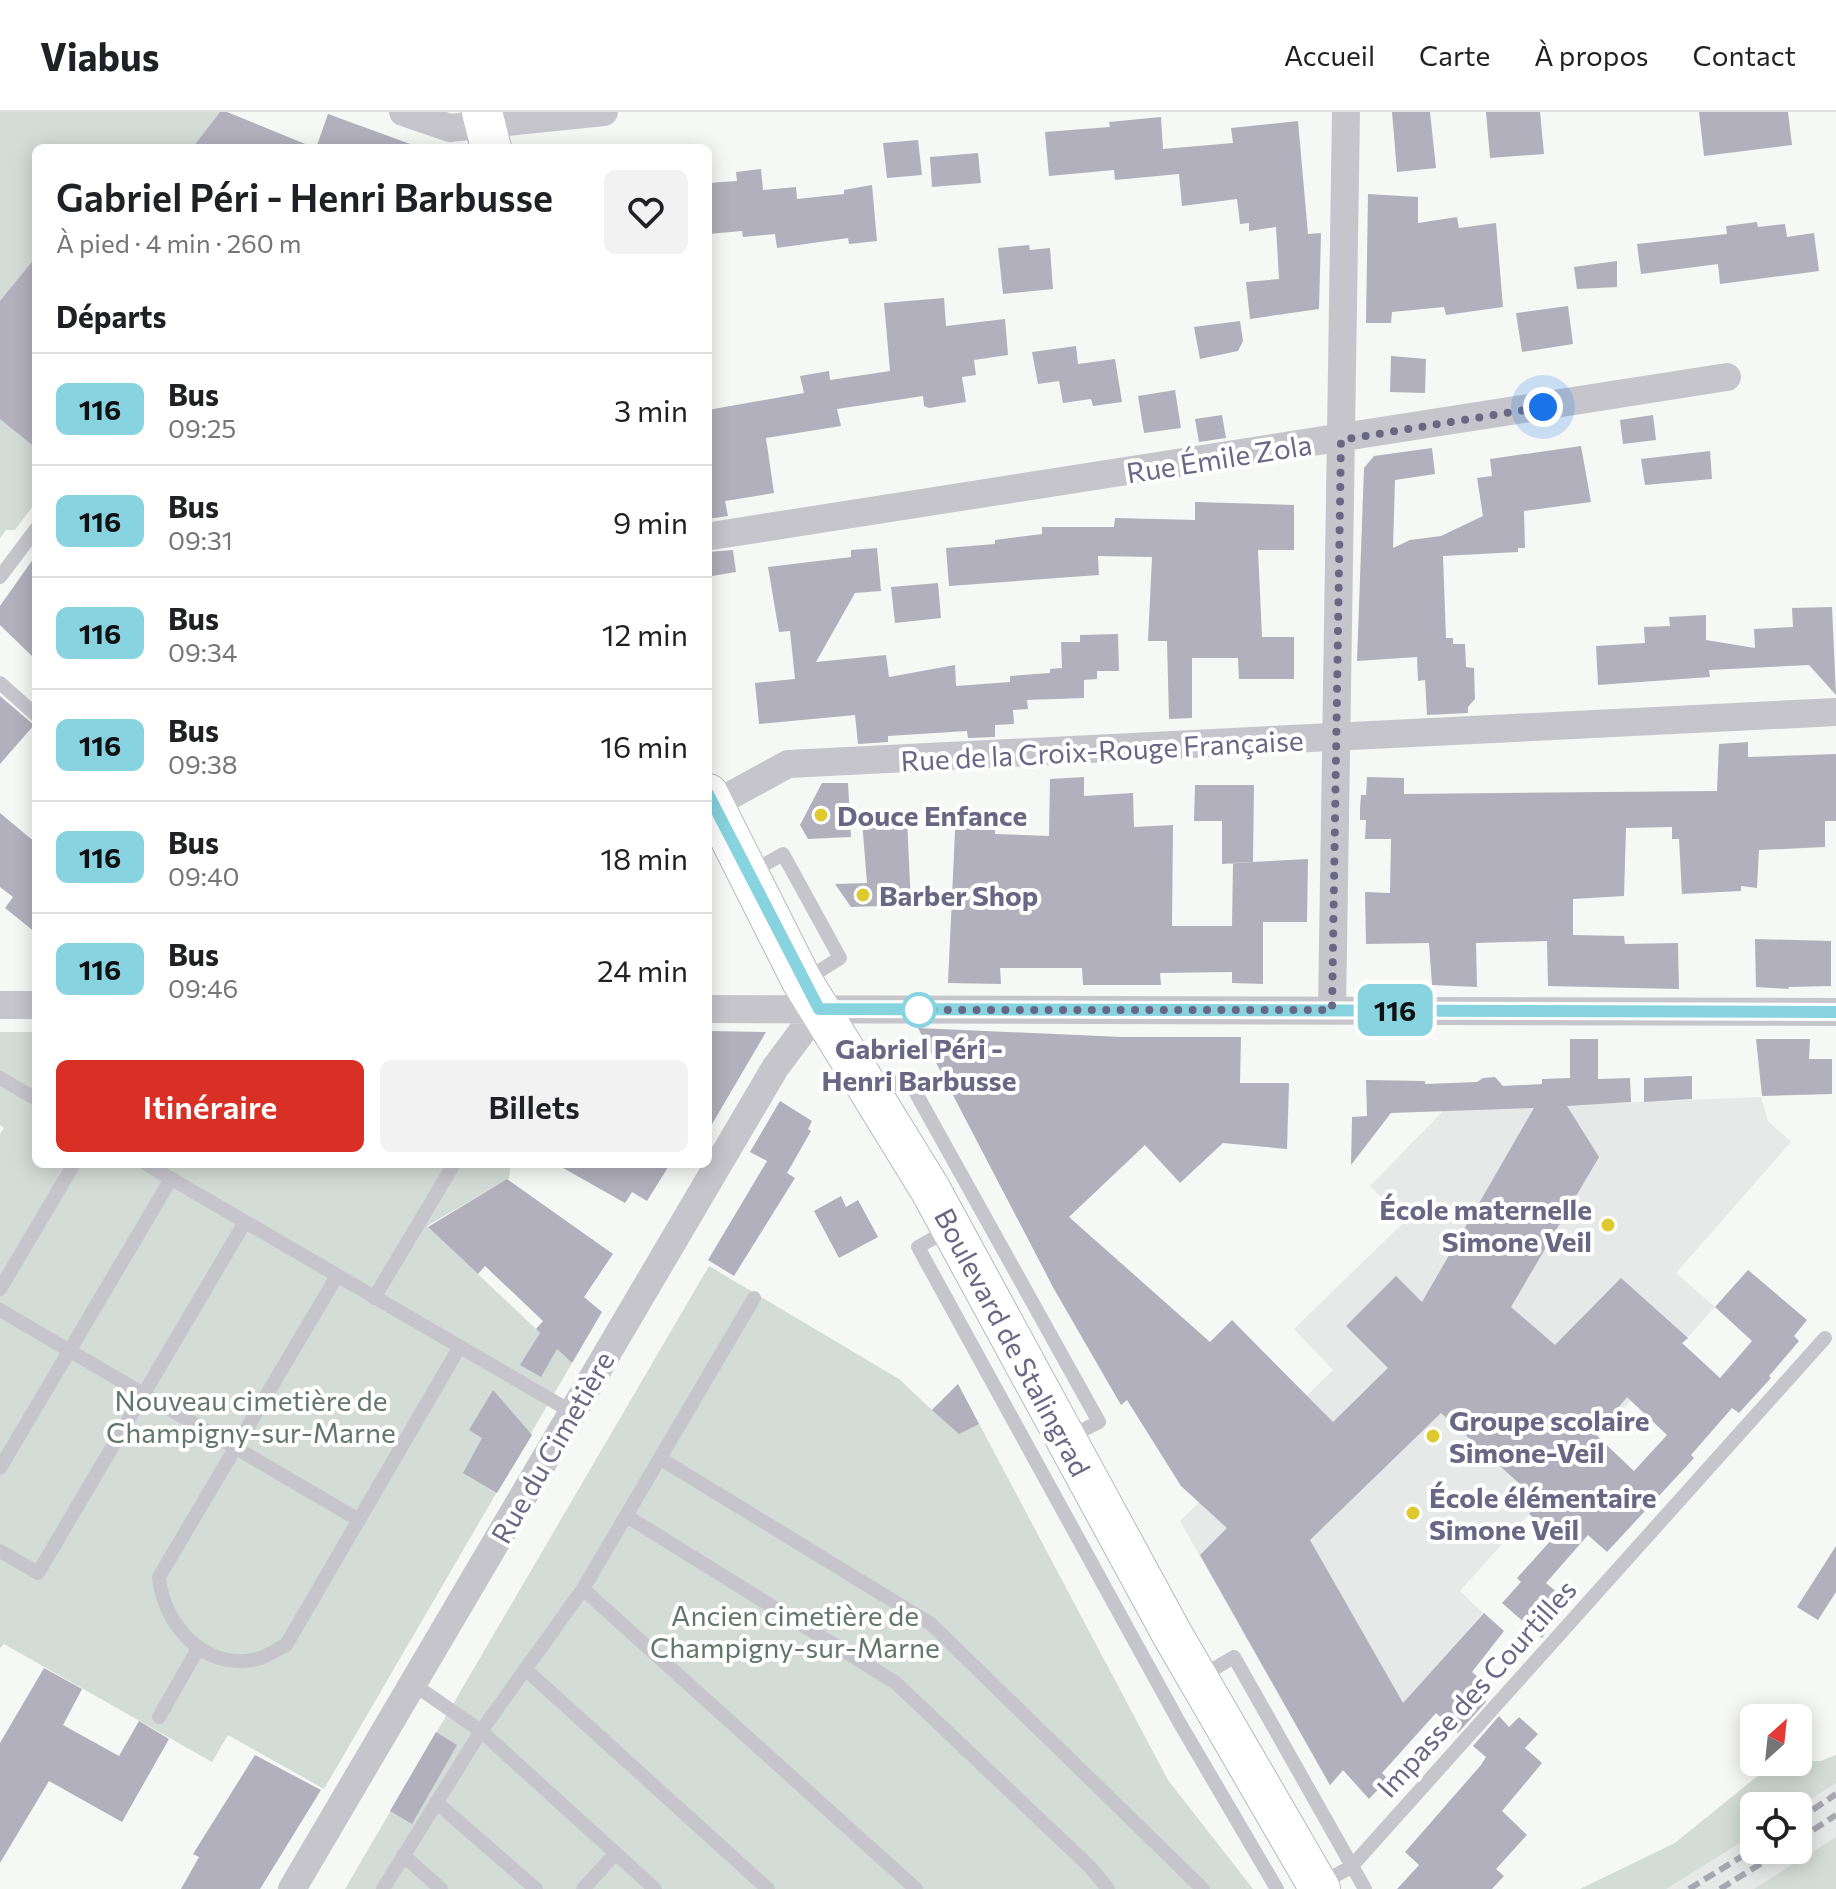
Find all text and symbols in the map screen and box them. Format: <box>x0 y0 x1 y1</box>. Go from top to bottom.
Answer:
text: Viabus <box>40 32 159 79</box>
text: Accueil <box>1284 38 1375 72</box>
text: Carte <box>1419 38 1490 72</box>
text: À propos <box>1534 38 1649 72</box>
text: Contact <box>1693 38 1796 72</box>
button: heart <box>604 170 688 254</box>
text: Gabriel Péri - Henri Barbusse <box>56 173 553 220</box>
text: À pied · 4 min · 260 m <box>56 227 302 258</box>
text: Départs <box>56 297 166 334</box>
text: Bus <box>168 375 219 412</box>
your location <box>1523 387 1563 427</box>
text: 3 min <box>614 391 688 428</box>
text: 116 <box>79 392 121 426</box>
text: 09:25 <box>168 412 236 443</box>
street label: Rue Émile Zola <box>1124 427 1314 489</box>
text: Bus <box>168 487 219 524</box>
text: 9 min <box>613 503 688 540</box>
text: 116 <box>79 504 121 538</box>
text: 09:31 <box>168 524 233 555</box>
text: Bus <box>168 599 219 636</box>
text: 12 min <box>602 615 688 652</box>
text: 116 <box>79 616 121 650</box>
text: 09:34 <box>168 636 237 667</box>
text: Bus <box>168 711 219 748</box>
street label: Rue de la Croix-Rouge Française <box>900 722 1304 778</box>
text: 16 min <box>600 727 688 764</box>
text: 116 <box>79 728 121 762</box>
text: 09:38 <box>168 748 238 779</box>
place label: Douce Enfance <box>837 798 1027 832</box>
marker: Douce Enfance <box>812 806 830 824</box>
text: Bus <box>168 823 219 860</box>
text: 18 min <box>600 839 688 876</box>
text: 116 <box>79 840 121 874</box>
text: 09:40 <box>168 860 239 891</box>
place label: Barber Shop <box>879 878 1038 912</box>
marker: Barber Shop <box>854 886 872 904</box>
text: Bus <box>168 935 219 972</box>
text: 24 min <box>597 951 688 988</box>
text: 116 <box>79 952 121 986</box>
text: 09:46 <box>168 972 238 1003</box>
line badge: 116 <box>1349 984 1441 1036</box>
marker: Gabriel Péri - Henri Barbusse <box>902 993 936 1027</box>
text: 116 <box>1374 993 1416 1027</box>
place label: Gabriel Péri - Henri Barbusse <box>822 1031 1016 1097</box>
button: Itinéraire <box>56 1060 364 1152</box>
button: Billets <box>380 1060 688 1152</box>
place label: École maternelle Simone Veil <box>1379 1192 1592 1258</box>
street label: Boulevard de Stalingrad <box>928 1202 1098 1482</box>
marker: École maternelle Simone Veil <box>1599 1216 1617 1234</box>
street label: Rue du Cimetière <box>483 1345 621 1549</box>
park label: Nouveau cimetière de Champigny-sur-Marne <box>106 1383 396 1449</box>
place label: Groupe scolaire Simone-Veil <box>1449 1403 1649 1469</box>
marker: Groupe scolaire Simone-Veil <box>1424 1427 1442 1445</box>
place label: École élémentaire Simone Veil <box>1429 1480 1657 1546</box>
marker: École élémentaire Simone Veil <box>1404 1504 1422 1522</box>
street label: Impasse des Courtilles <box>1369 1572 1583 1804</box>
park label: Ancien cimetière de Champigny-sur-Marne <box>650 1598 940 1664</box>
north arrow <box>1740 1704 1812 1776</box>
map controls <box>1740 1704 1812 1864</box>
button: locate <box>1740 1792 1812 1864</box>

